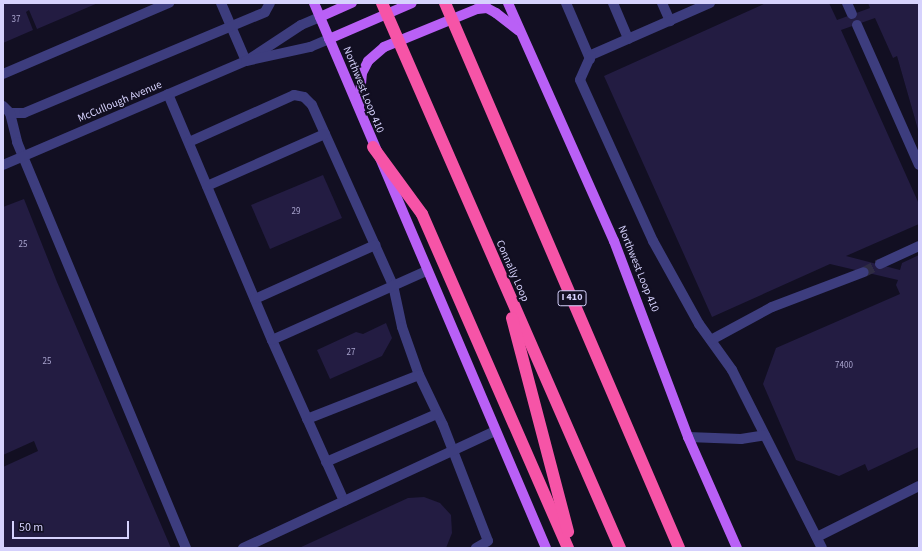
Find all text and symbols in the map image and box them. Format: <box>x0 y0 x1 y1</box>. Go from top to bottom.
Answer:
house number: 37 <box>12 15 20 25</box>
street label: Northwest Loop 410 <box>340 45 386 135</box>
street label: McCullough Avenue <box>76 78 164 126</box>
house number: 29 <box>292 207 300 217</box>
street label: Northwest Loop 410 <box>615 224 661 314</box>
street label: Connally Loop <box>493 238 531 304</box>
house number: 25 <box>19 240 27 250</box>
road number: I 410 <box>557 290 587 306</box>
house number: 27 <box>347 348 355 358</box>
house number: 25 <box>43 357 51 367</box>
house number: 7400 <box>835 361 853 371</box>
scale bar <box>14 513 131 539</box>
text: 50 m <box>19 519 43 536</box>

